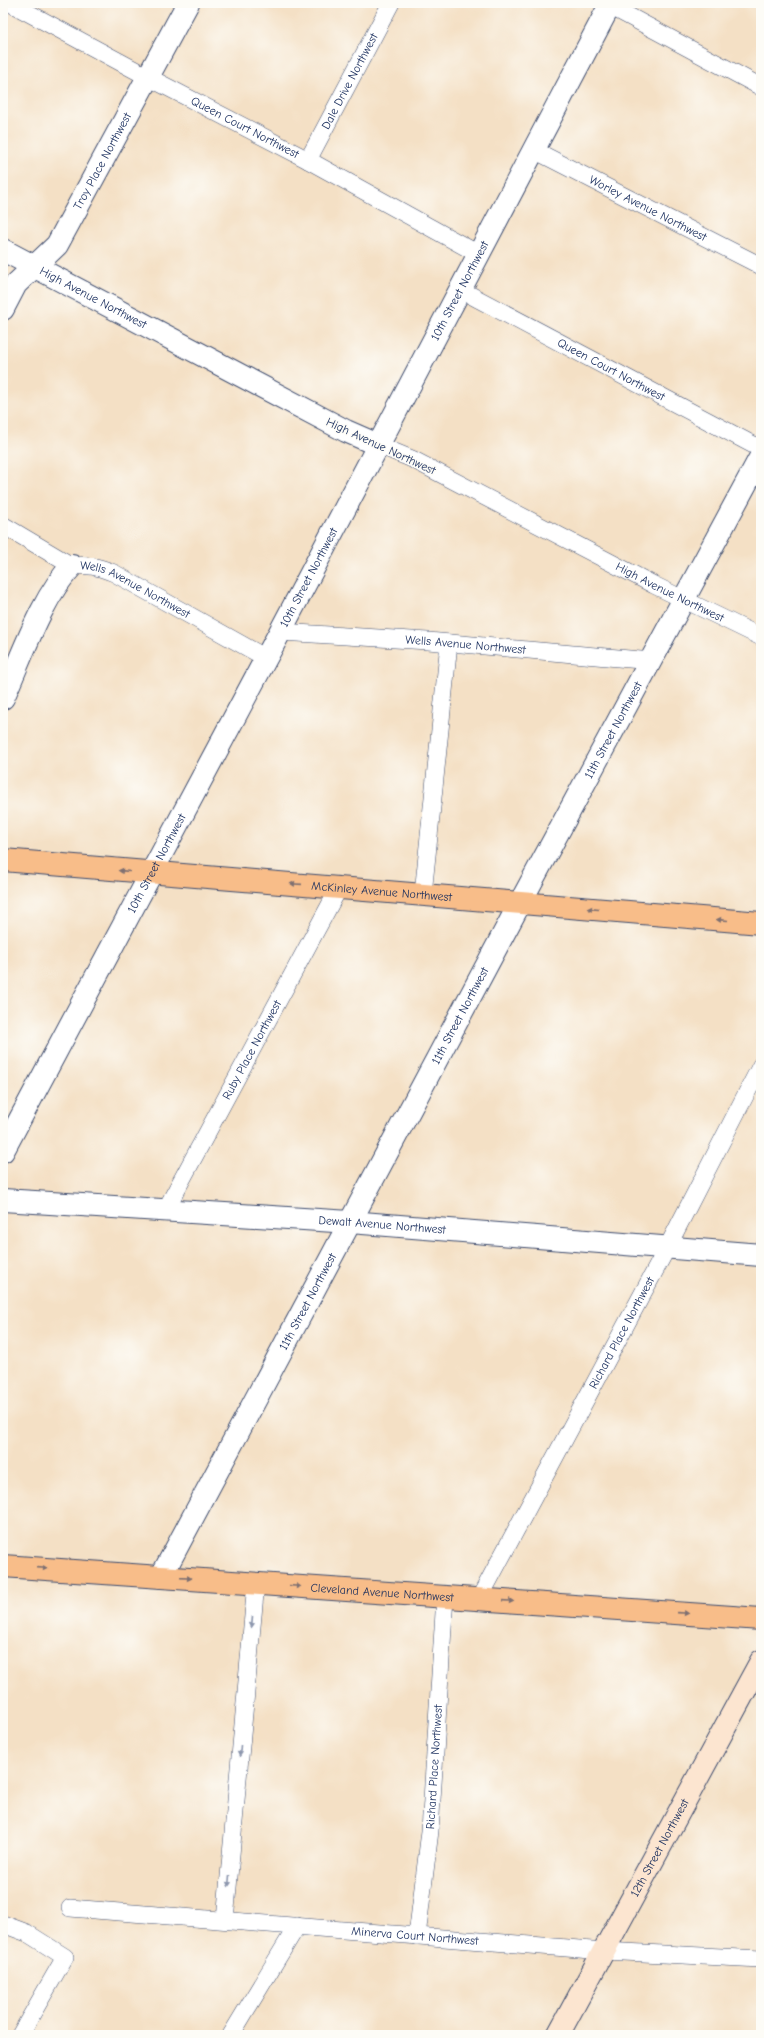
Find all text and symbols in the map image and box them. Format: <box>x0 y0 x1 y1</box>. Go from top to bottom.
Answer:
street label: Dale Drive Northwest <box>318 30 381 132</box>
street label: Queen Court Northwest <box>189 94 302 161</box>
street label: Troy Place Northwest <box>70 110 135 212</box>
street label: Worley Avenue Northwest <box>587 172 710 244</box>
street label: 10th Street Northwest <box>428 238 492 343</box>
street label: High Avenue Northwest <box>37 264 150 332</box>
street label: Queen Court Northwest <box>555 335 668 404</box>
street label: High Avenue Northwest <box>324 415 438 478</box>
street label: 10th Street Northwest <box>277 525 341 629</box>
street label: Wells Avenue Northwest <box>80 558 193 621</box>
street label: High Avenue Northwest <box>613 559 727 625</box>
street label: Wells Avenue Northwest <box>405 633 527 657</box>
street label: 11th Street Northwest <box>581 679 645 781</box>
street label: 10th Street Northwest <box>124 811 189 915</box>
one-way arrow <box>118 868 130 874</box>
street label: McKinley Avenue Northwest <box>311 879 453 904</box>
one-way arrow <box>290 881 302 888</box>
one-way arrow <box>587 905 599 912</box>
one-way arrow <box>716 916 728 923</box>
street label: 11th Street Northwest <box>428 964 492 1067</box>
street label: Ruby Place Northwest <box>219 997 284 1102</box>
street label: Dewalt Avenue Northwest <box>318 1213 447 1237</box>
street label: 11th Street Northwest <box>276 1250 339 1353</box>
street label: Richard Place Northwest <box>586 1274 658 1391</box>
one-way arrow <box>36 1565 48 1572</box>
one-way arrow <box>180 1575 192 1582</box>
street label: Cleveland Avenue Northwest <box>310 1581 455 1605</box>
one-way arrow <box>289 1582 301 1589</box>
one-way arrow <box>502 1598 514 1605</box>
one-way arrow <box>677 1610 689 1617</box>
one-way arrow <box>249 1616 256 1628</box>
street label: Richard Place Northwest <box>423 1704 445 1830</box>
one-way arrow <box>237 1745 244 1757</box>
street label: 12th Street Northwest <box>627 1796 692 1899</box>
one-way arrow <box>225 1875 232 1887</box>
street label: Minerva Court Northwest <box>351 1924 480 1948</box>

